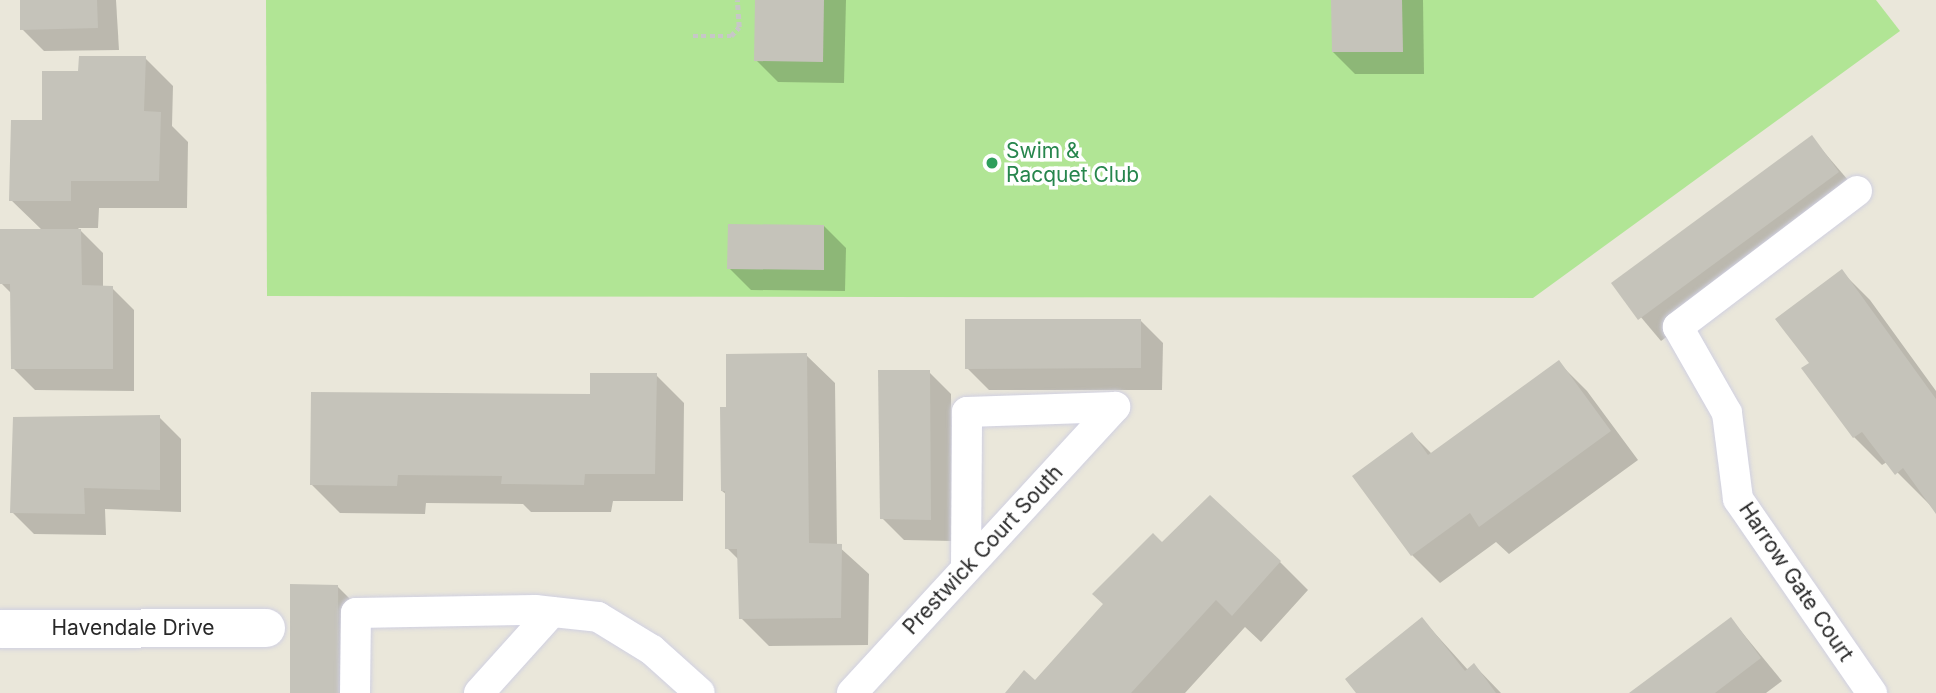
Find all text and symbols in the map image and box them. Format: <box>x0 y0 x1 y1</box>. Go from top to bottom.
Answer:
place label: Swim & Racquet Club <box>1006 138 1139 188</box>
marker: Swim & Racquet Club <box>984 155 1000 171</box>
street label: Prestwick Court South <box>898 460 1068 640</box>
street label: Harrow Gate Court <box>1733 498 1859 666</box>
street label: Havendale Drive <box>51 615 215 641</box>

